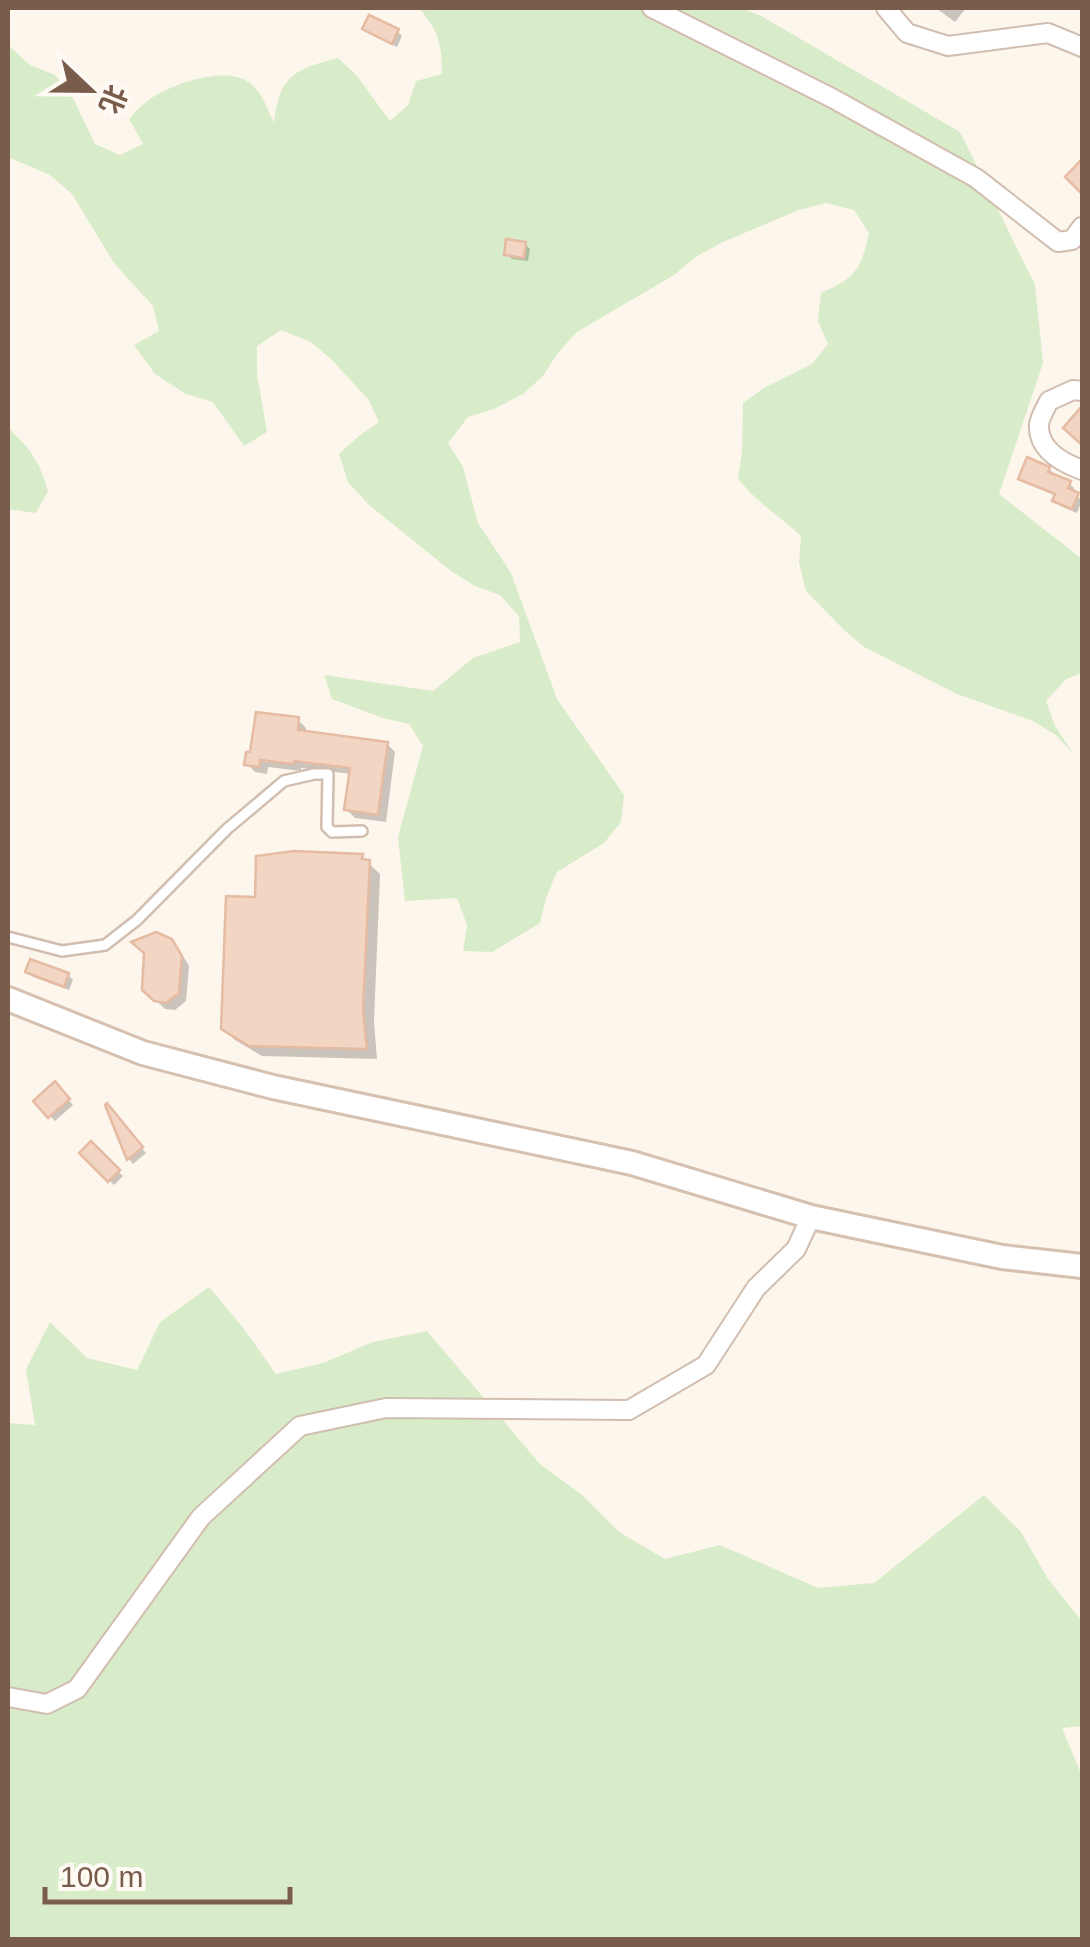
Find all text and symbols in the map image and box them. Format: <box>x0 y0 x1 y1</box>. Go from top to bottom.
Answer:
north arrow <box>40 40 140 140</box>
text: 北 <box>93 80 132 118</box>
scale bar <box>45 1842 290 1904</box>
text: 100 m <box>60 1860 143 1893</box>

